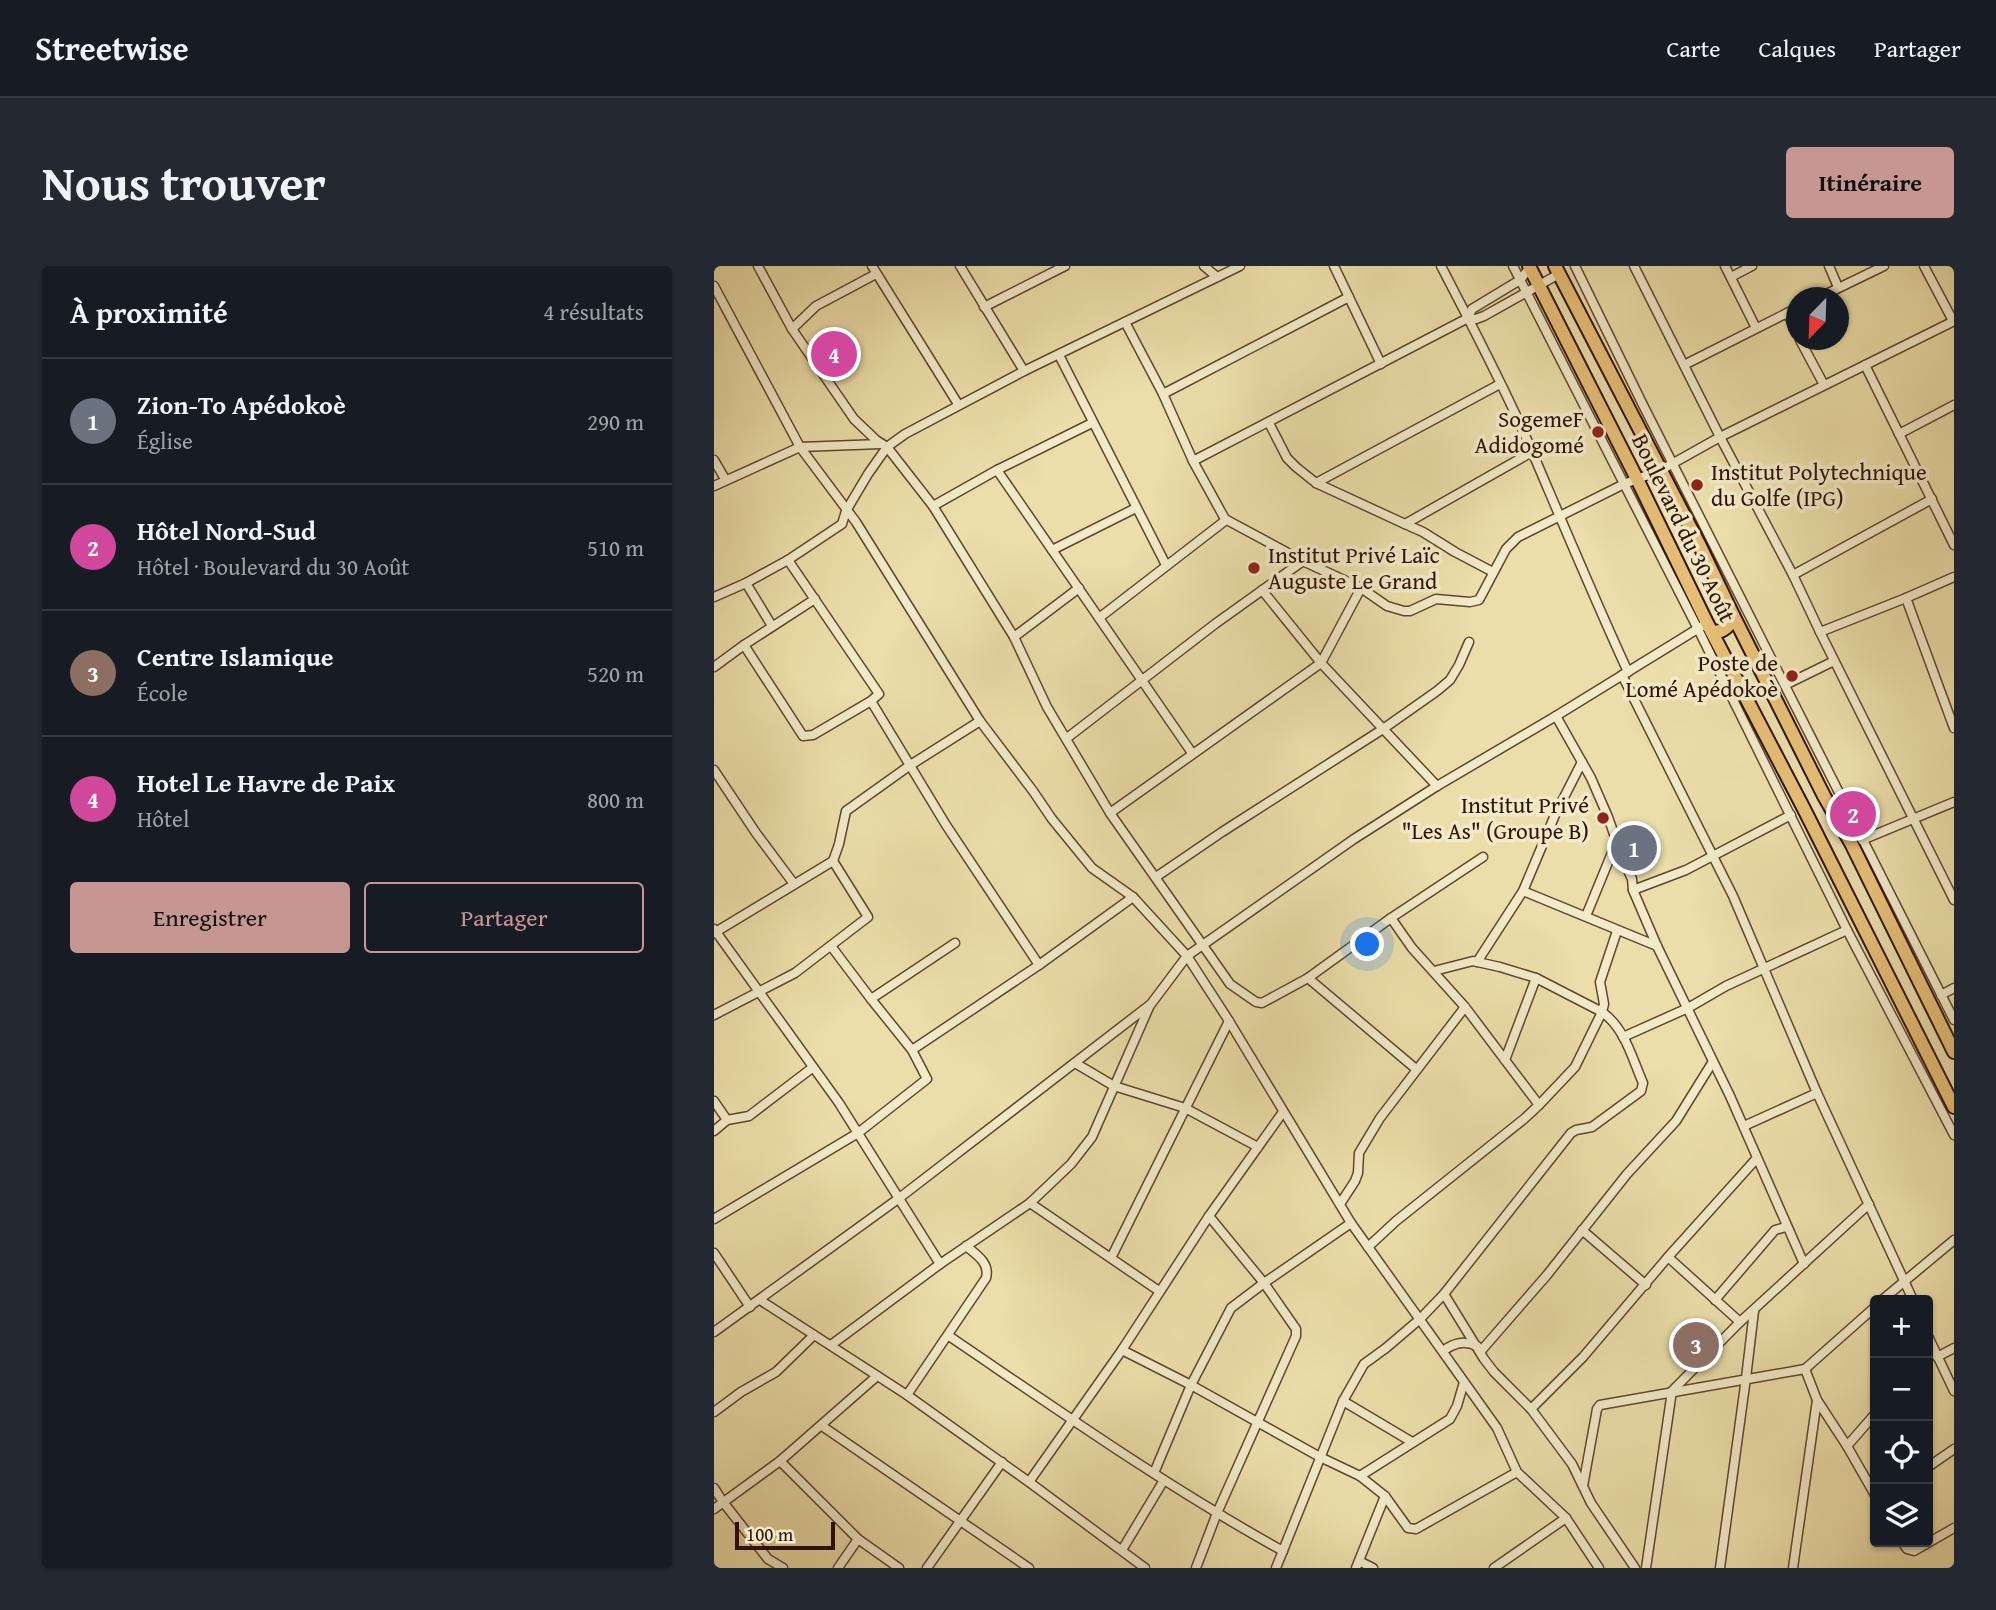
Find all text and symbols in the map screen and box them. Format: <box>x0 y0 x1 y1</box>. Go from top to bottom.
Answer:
text: Streetwise <box>35 24 189 72</box>
text: Carte <box>1666 31 1720 66</box>
text: Calques <box>1758 31 1836 66</box>
text: Partager <box>1874 31 1961 66</box>
text: Nous trouver <box>42 146 326 218</box>
button: Itinéraire <box>1786 147 1954 218</box>
north arrow <box>1786 287 1849 350</box>
text: À proximité <box>70 290 228 334</box>
text: 4 résultats <box>543 295 644 328</box>
pin: 4 <box>811 328 857 380</box>
text: Zion-To Apédokoè <box>137 385 346 424</box>
place label: SogemeF Adidogomé <box>1475 402 1584 461</box>
text: 1 <box>87 405 99 438</box>
text: 290 m <box>587 405 644 438</box>
text: Église <box>137 424 193 457</box>
marker: SogemeF Adidogomé <box>1590 424 1606 440</box>
street label: Boulevard du 30 Août <box>1624 428 1744 628</box>
place label: Institut Polytechnique du Golfe (IPG) <box>1711 455 1927 514</box>
marker: Institut Polytechnique du Golfe (IPG) <box>1689 477 1705 493</box>
text: Hôtel Nord-Sud <box>137 511 316 550</box>
text: 2 <box>87 531 99 564</box>
text: 510 m <box>587 531 644 564</box>
place label: Institut Privé Laïc Auguste Le Grand <box>1268 538 1440 597</box>
text: Hôtel · Boulevard du 30 Août <box>137 550 410 583</box>
marker: Institut Privé Laïc Auguste Le Grand <box>1246 560 1262 576</box>
text: Centre Islamique <box>137 637 334 676</box>
place label: Poste de Lomé Apédokoè <box>1626 646 1778 705</box>
text: 3 <box>87 657 99 690</box>
text: 520 m <box>587 657 644 690</box>
marker: Poste de Lomé Apédokoè <box>1784 668 1800 684</box>
text: École <box>137 676 188 709</box>
text: Hotel Le Havre de Paix <box>137 763 395 802</box>
text: 4 <box>87 783 99 816</box>
text: 800 m <box>587 783 644 816</box>
place label: Institut Privé "Les As" (Groupe B) <box>1401 788 1589 847</box>
pin: 2 <box>1830 788 1876 840</box>
text: Hôtel <box>137 802 189 835</box>
marker: Institut Privé "Les As" (Groupe B) <box>1595 810 1611 826</box>
pin: 1 <box>1611 822 1657 874</box>
button: Enregistrer <box>70 882 350 953</box>
button: Partager <box>364 882 644 953</box>
your location <box>1350 927 1384 961</box>
map controls <box>1870 1295 1933 1547</box>
button: + <box>1870 1295 1933 1358</box>
pin: 3 <box>1673 1319 1719 1371</box>
button: − <box>1870 1358 1933 1421</box>
button: locate <box>1870 1421 1933 1484</box>
button: layers <box>1870 1484 1933 1547</box>
scale bar <box>735 1519 835 1551</box>
text: 100 m <box>746 1520 793 1548</box>

